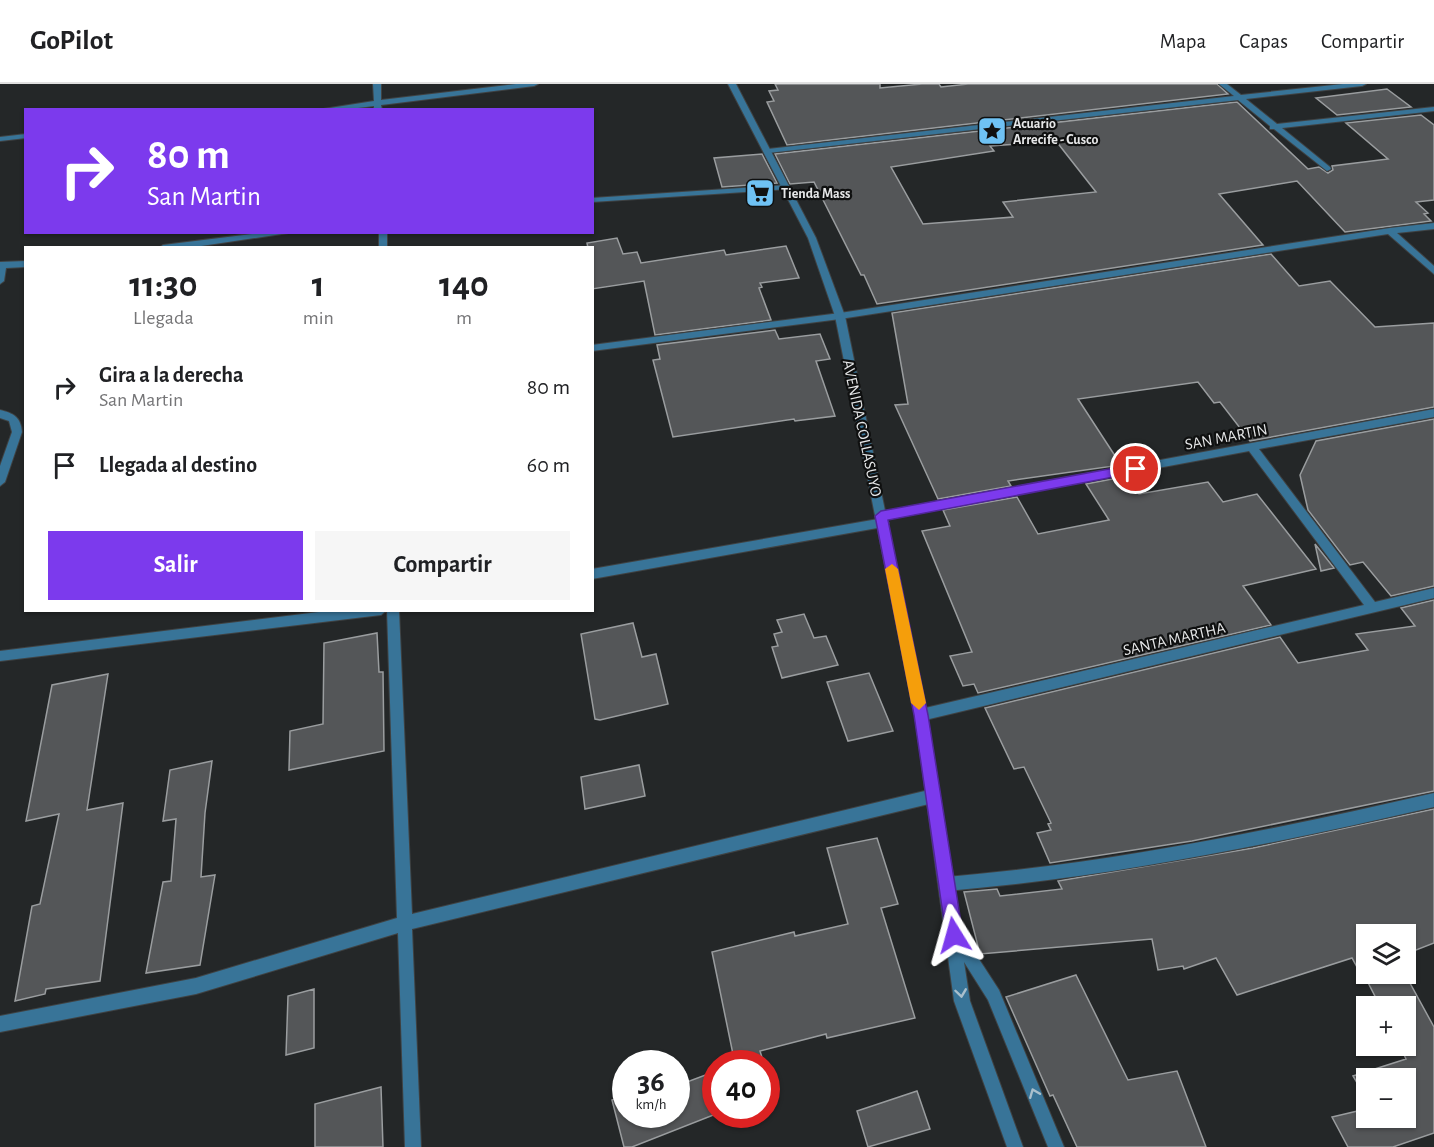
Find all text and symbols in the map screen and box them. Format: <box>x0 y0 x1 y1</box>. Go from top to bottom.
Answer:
text: GoPilot <box>30 27 113 55</box>
text: Mapa <box>1160 31 1206 52</box>
text: Capas <box>1239 31 1288 52</box>
text: Compartir <box>1321 31 1404 52</box>
place icon: Acuario Arrecife - Cusco <box>976 115 1008 147</box>
place label: Acuario Arrecife - Cusco <box>1013 117 1098 147</box>
icon: right <box>48 132 126 210</box>
text: 80 m <box>147 134 230 176</box>
supermarket icon: Tienda Mass <box>744 177 776 209</box>
text: San Martin <box>147 183 261 210</box>
place label: Tienda Mass <box>781 187 850 201</box>
text: 11:30 <box>129 267 198 303</box>
text: 1 <box>312 267 325 303</box>
text: 140 <box>439 267 489 303</box>
text: Llegada <box>133 308 194 328</box>
text: min <box>303 308 334 328</box>
text: m <box>456 308 472 328</box>
street label: AVENIDA COLLASUYO <box>840 358 884 498</box>
text: Gira a la derecha <box>99 364 244 386</box>
icon: right <box>48 371 81 404</box>
text: 80 m <box>527 376 570 398</box>
text: San Martin <box>99 390 183 410</box>
street label: SAN MARTIN <box>1184 421 1269 453</box>
pin <box>1110 443 1161 494</box>
icon: arrive <box>48 449 81 482</box>
icon: arrive <box>1119 452 1152 485</box>
text: Llegada al destino <box>99 454 257 476</box>
text: 60 m <box>527 454 570 476</box>
button: Salir <box>48 531 303 600</box>
button: Compartir <box>315 531 570 600</box>
street label: SANTA MARTHA <box>1121 619 1227 659</box>
position arrow <box>922 903 986 967</box>
map controls <box>1356 924 1416 1128</box>
button: layers <box>1356 924 1416 984</box>
one-way arrow <box>954 988 967 998</box>
button: + <box>1356 996 1416 1056</box>
speed limit sign: 40 <box>702 1050 780 1128</box>
text: 36 <box>637 1067 665 1097</box>
button: − <box>1356 1068 1416 1128</box>
one-way arrow <box>1029 1088 1041 1099</box>
text: km/h <box>636 1097 666 1112</box>

